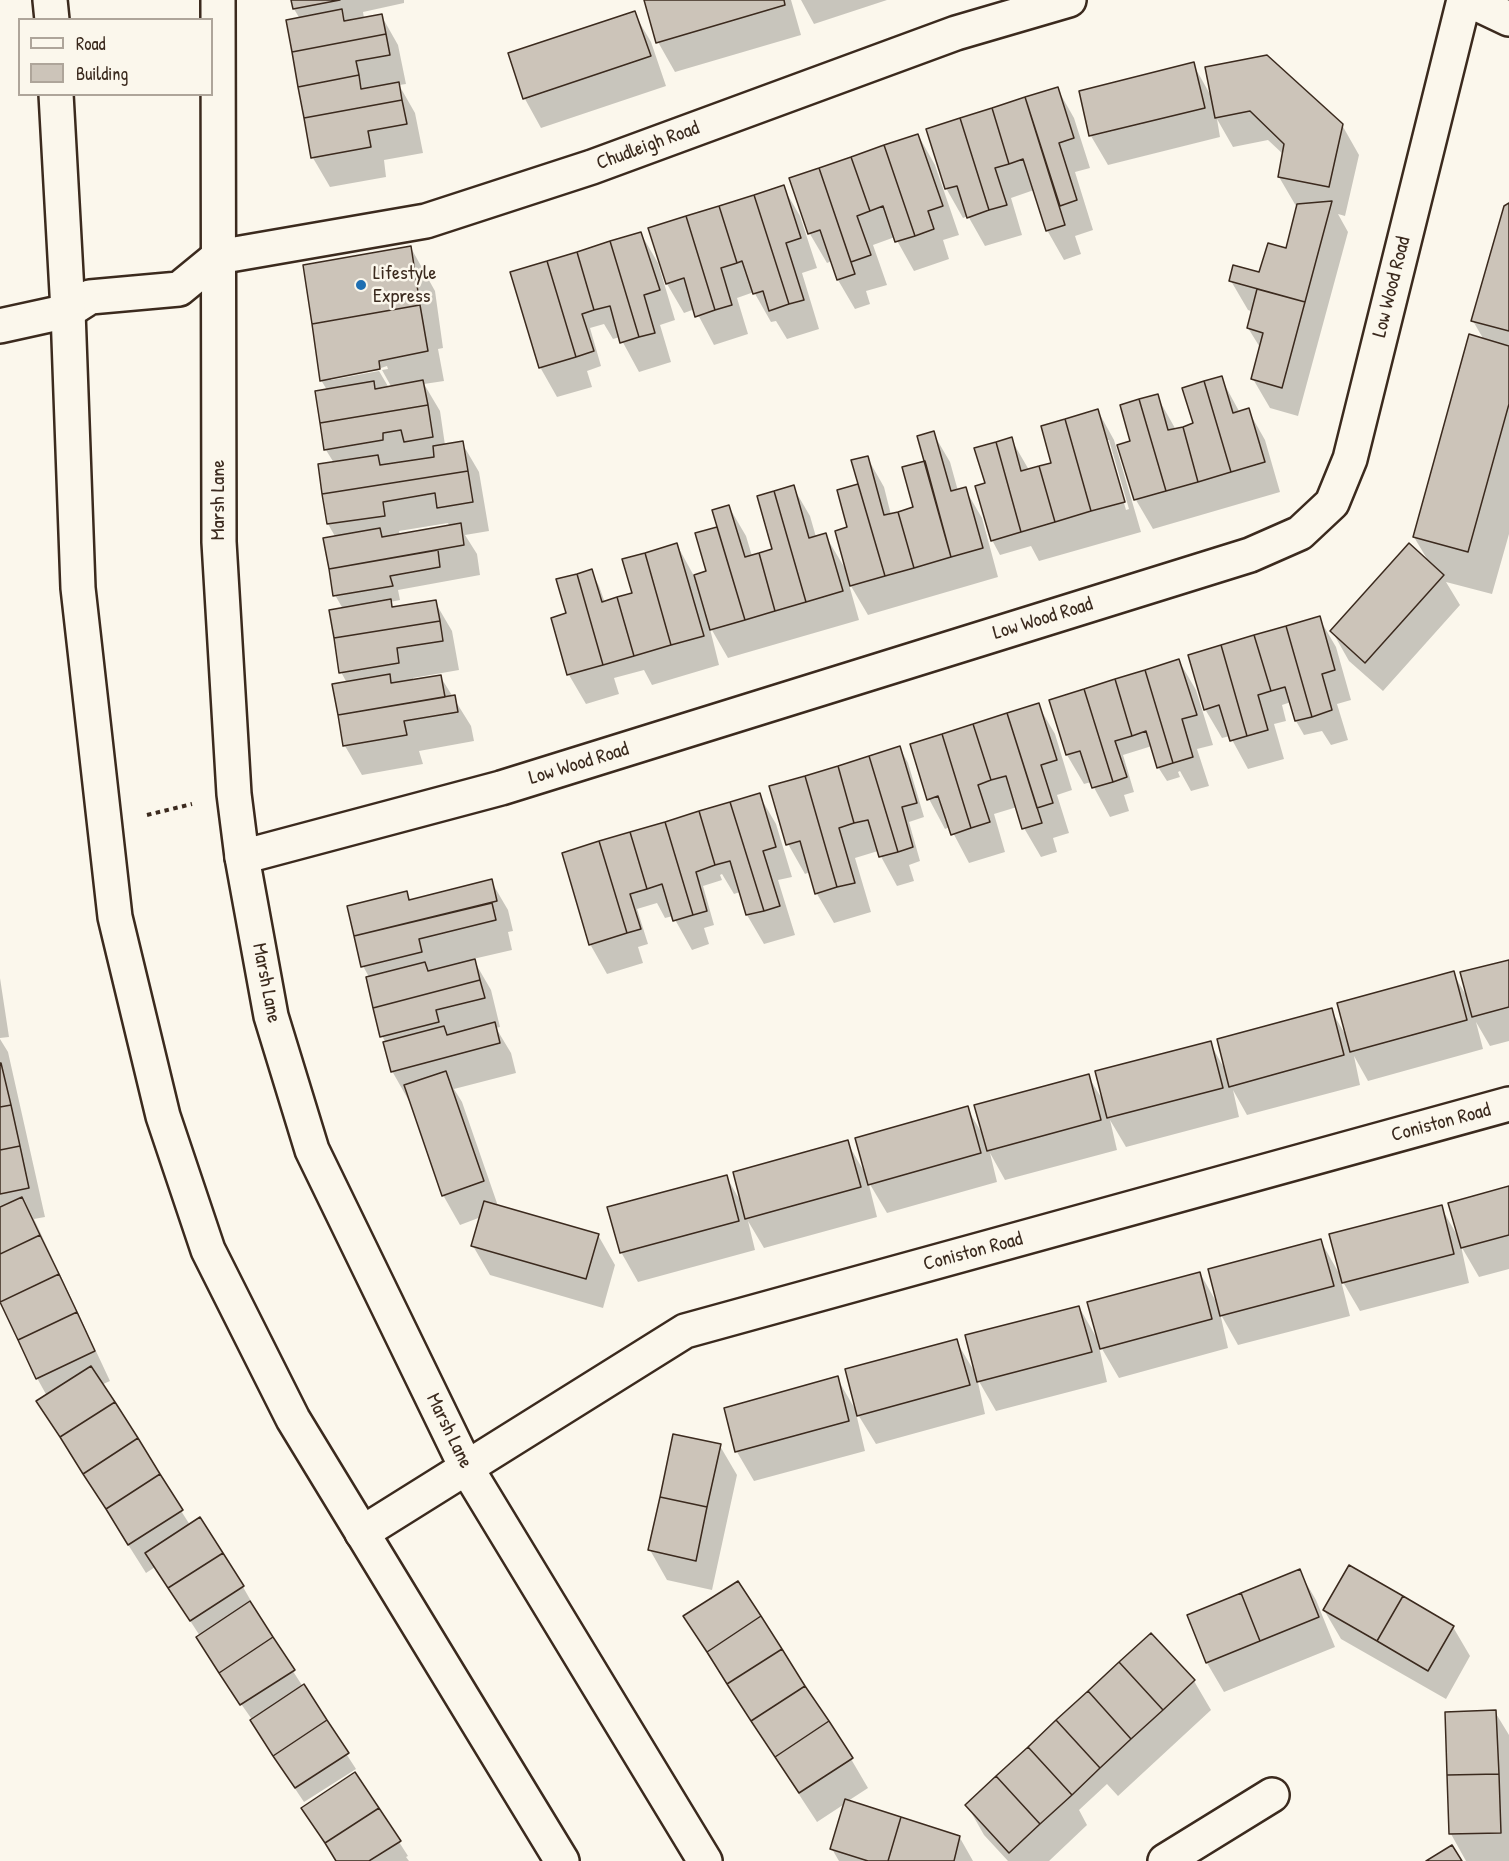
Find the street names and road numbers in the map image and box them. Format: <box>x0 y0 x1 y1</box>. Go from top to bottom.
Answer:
street label: Chudleigh Road <box>593 116 703 176</box>
street label: Low Wood Road <box>1368 234 1416 340</box>
street label: Marsh Lane <box>207 460 231 540</box>
street label: Low Wood Road <box>990 592 1096 646</box>
street label: Low Wood Road <box>526 737 632 791</box>
street label: Marsh Lane <box>247 941 285 1025</box>
street label: Coniston Road <box>1389 1098 1493 1148</box>
street label: Coniston Road <box>921 1227 1025 1277</box>
street label: Marsh Lane <box>421 1390 477 1472</box>

